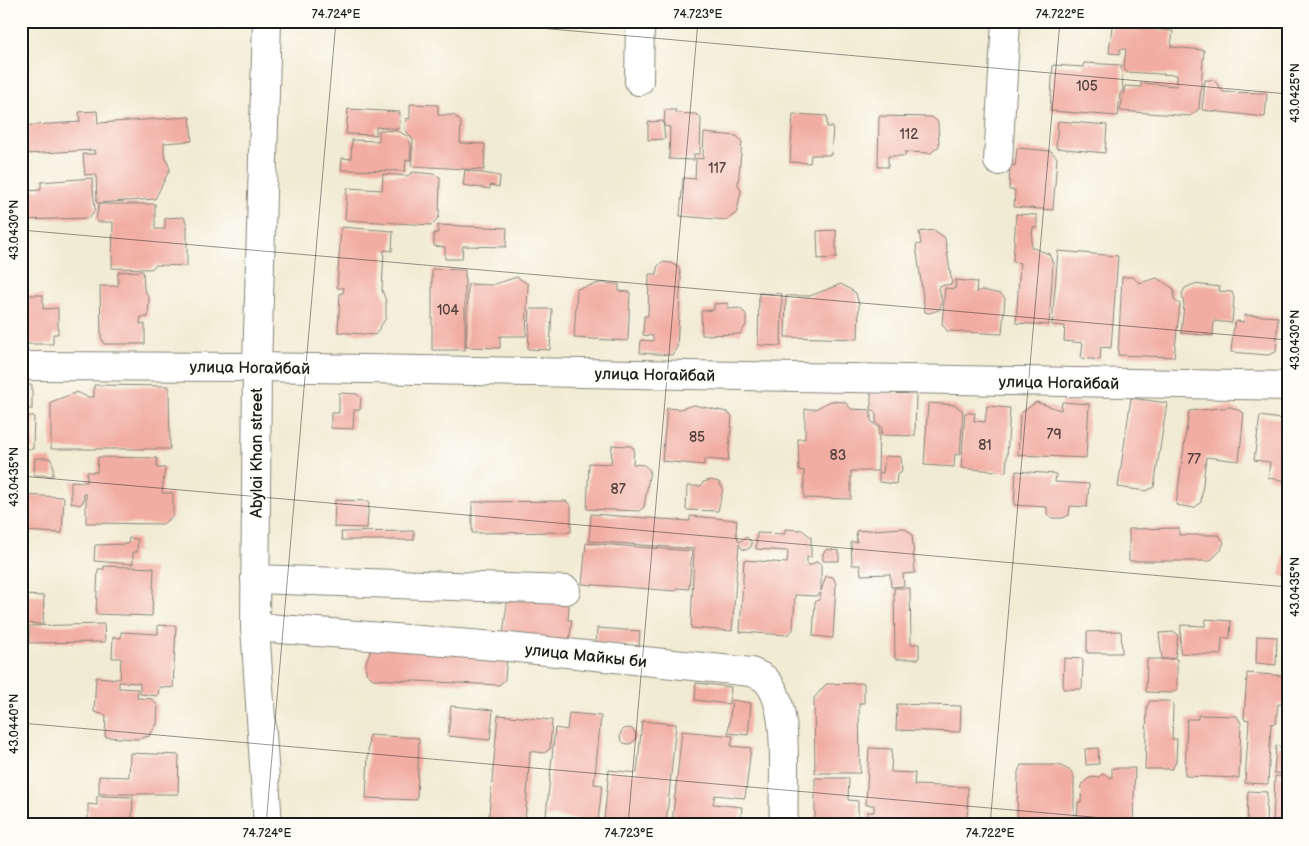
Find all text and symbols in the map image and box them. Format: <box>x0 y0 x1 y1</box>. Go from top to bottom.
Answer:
text: 74.724°E <box>312 7 360 22</box>
text: 74.723°E <box>674 7 723 22</box>
text: 74.722°E <box>1036 7 1084 22</box>
text: 43.0425°N <box>1288 63 1303 123</box>
house number: 105 <box>1076 78 1098 95</box>
house number: 112 <box>899 126 919 143</box>
house number: 117 <box>708 160 726 177</box>
text: 43.0430°N <box>7 200 22 260</box>
house number: 104 <box>437 302 460 319</box>
text: 43.0430°N <box>1288 310 1303 370</box>
street label: улица Ногайбай <box>190 358 310 379</box>
street label: улица Ногайбай <box>595 365 715 386</box>
street label: улица Ногайбай <box>999 373 1119 394</box>
street label: Abylai Khan street <box>248 388 267 518</box>
house number: 79 <box>1047 426 1061 443</box>
house number: 85 <box>689 429 705 446</box>
house number: 81 <box>978 437 992 454</box>
text: 43.0435°N <box>7 447 22 507</box>
house number: 83 <box>830 447 846 464</box>
house number: 77 <box>1187 451 1201 468</box>
house number: 87 <box>610 481 626 498</box>
text: 43.0435°N <box>1288 557 1303 617</box>
street label: улица Майкы би <box>524 641 648 672</box>
text: 43.0440°N <box>7 694 22 754</box>
text: 74.724°E <box>243 826 291 841</box>
text: 74.723°E <box>605 826 654 841</box>
text: 74.722°E <box>966 826 1014 841</box>

